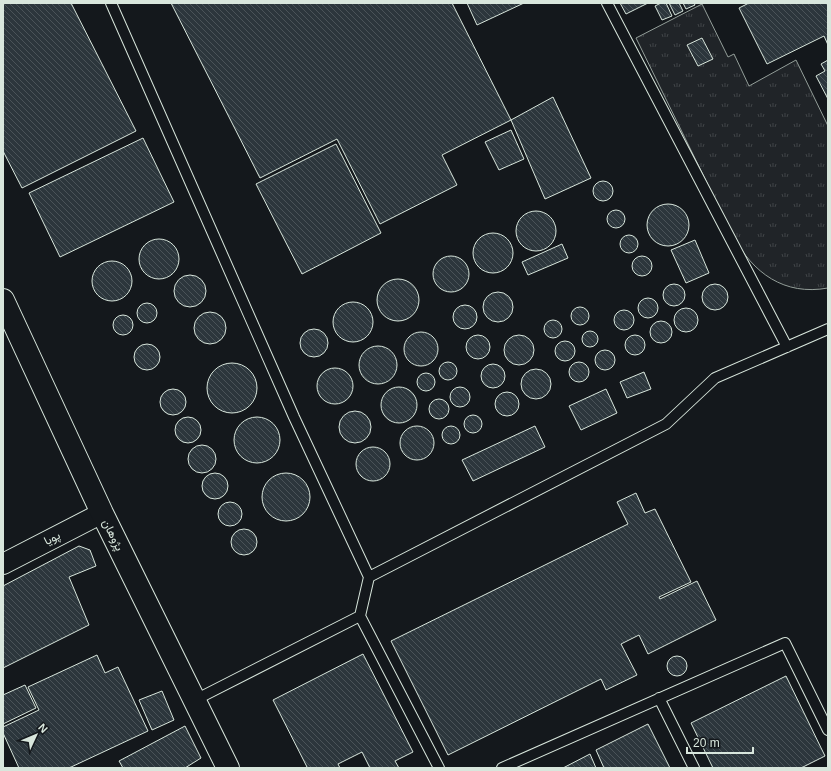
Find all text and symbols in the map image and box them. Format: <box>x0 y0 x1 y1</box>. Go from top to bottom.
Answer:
street label: پژوهان <box>98 517 127 554</box>
street label: پویا <box>41 528 63 549</box>
north arrow <box>16 715 56 755</box>
text: N <box>36 721 50 735</box>
scale bar <box>687 729 753 755</box>
text: 20 m <box>693 736 720 750</box>

